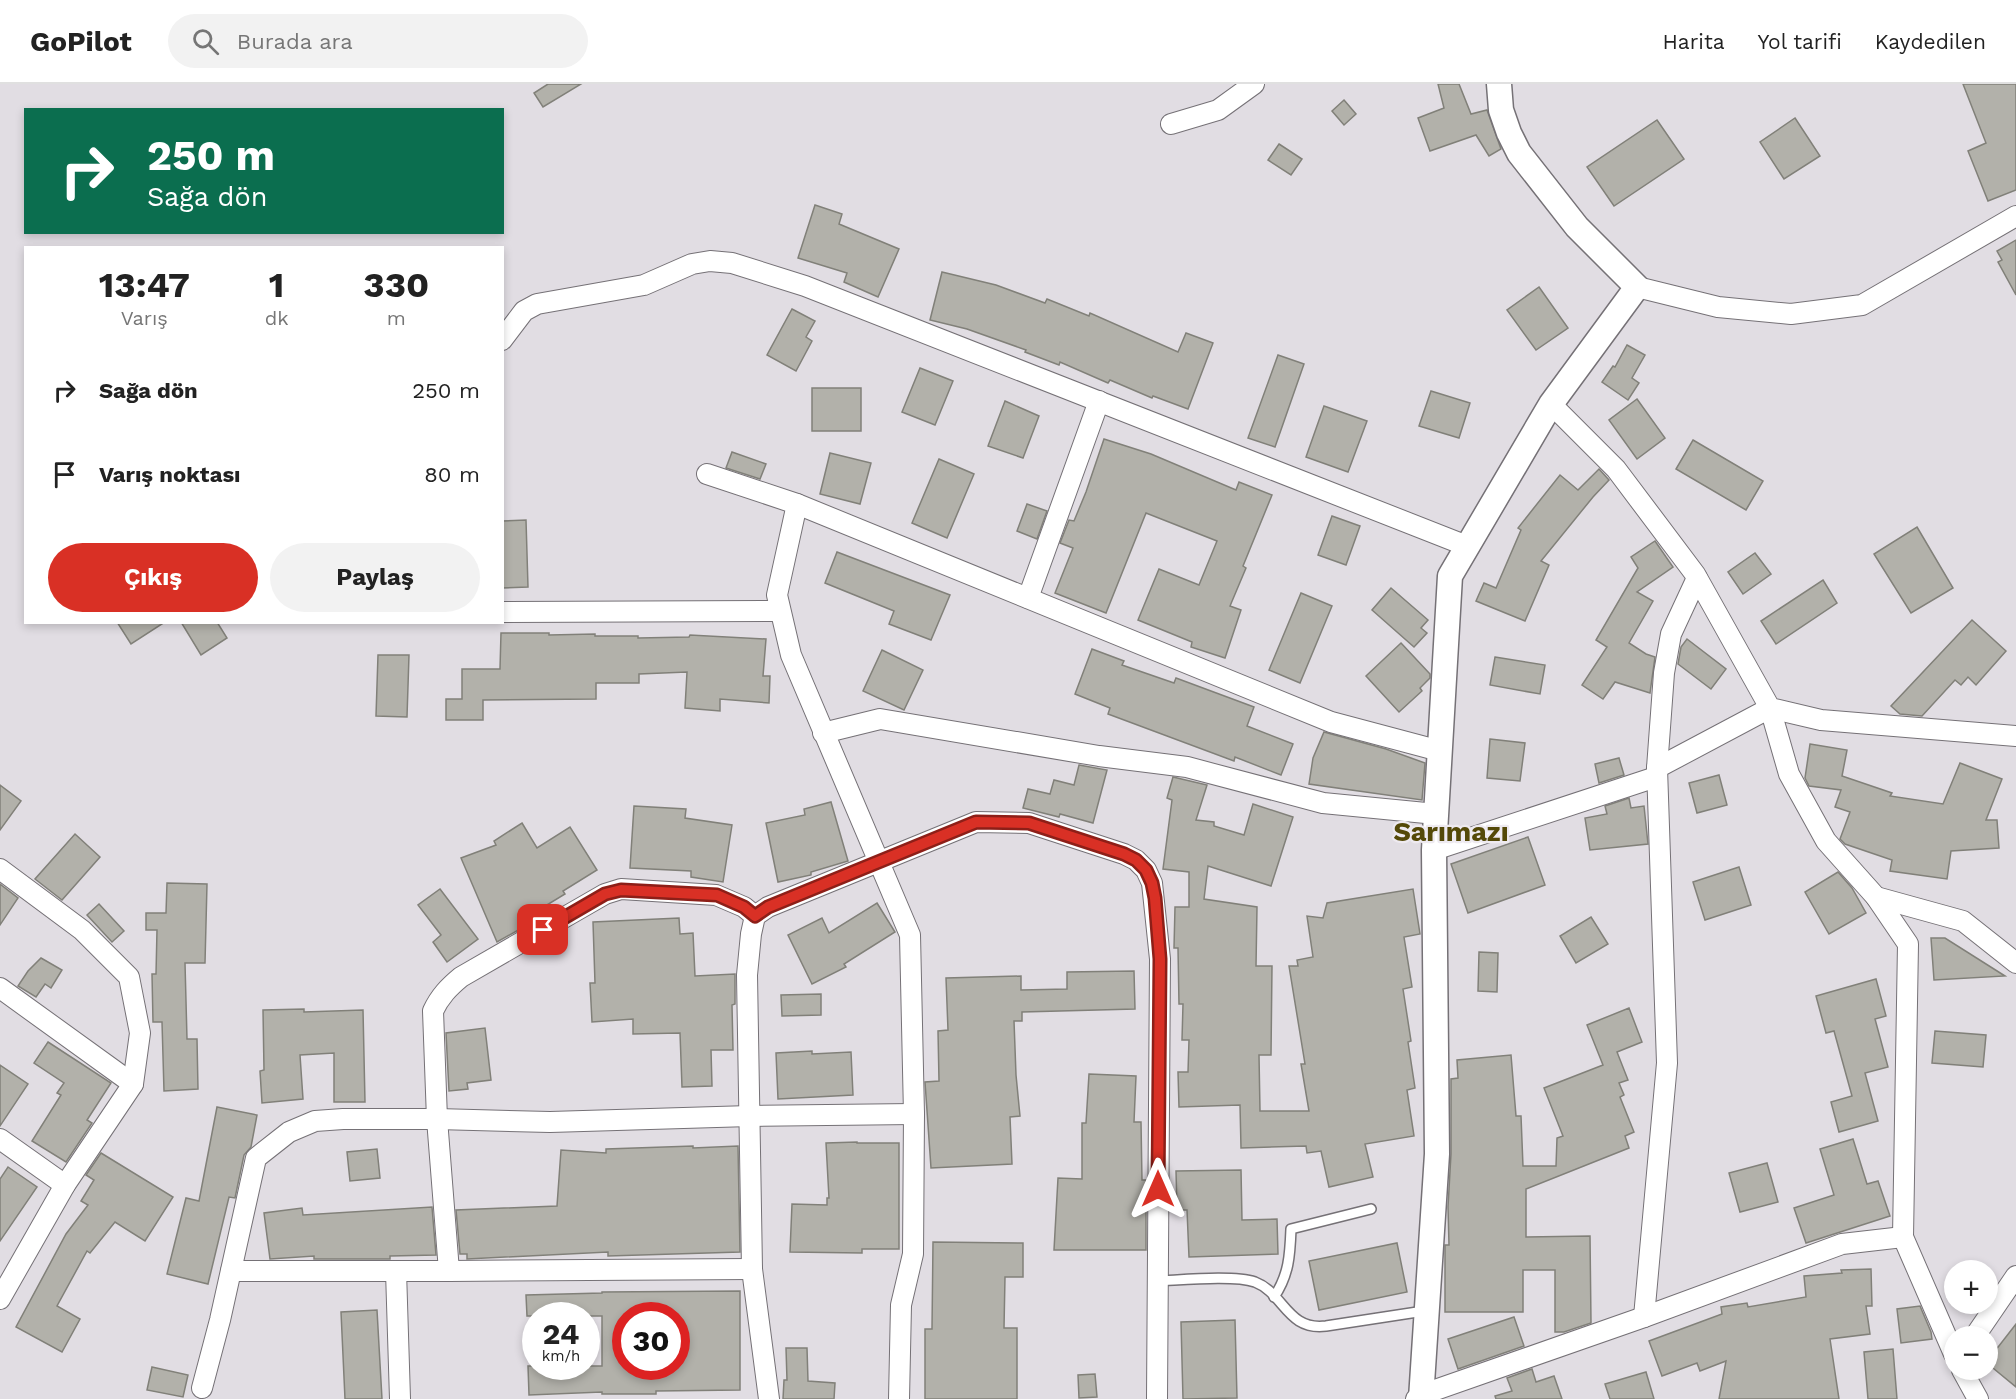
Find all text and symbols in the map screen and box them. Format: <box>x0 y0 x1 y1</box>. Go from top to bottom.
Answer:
search box <box>168 14 588 68</box>
text: GoPilot <box>30 25 132 58</box>
icon: search <box>189 25 222 58</box>
text: Burada ara <box>237 29 353 54</box>
text: Harita <box>1663 29 1725 54</box>
text: Yol tarifi <box>1758 29 1842 54</box>
text: Kaydedilen <box>1875 29 1986 54</box>
text: 250 m <box>147 131 275 180</box>
icon: right <box>48 132 126 210</box>
text: Sağa dön <box>147 181 267 213</box>
text: 13:47 <box>99 264 190 306</box>
text: 1 <box>269 264 284 306</box>
text: 330 <box>363 264 429 306</box>
text: Varış <box>121 306 168 330</box>
text: dk <box>265 306 289 330</box>
text: m <box>387 306 406 330</box>
icon: right <box>48 374 81 407</box>
text: Sağa dön <box>99 378 198 403</box>
text: 250 m <box>412 378 480 403</box>
icon: arrive <box>48 458 81 491</box>
text: Varış noktası <box>99 462 241 487</box>
text: 80 m <box>424 462 480 487</box>
button: Çıkış <box>48 543 258 612</box>
button: Paylaş <box>270 543 480 612</box>
district label: Sarımazı <box>1393 816 1509 848</box>
pin <box>517 904 568 955</box>
icon: arrive <box>526 913 559 946</box>
position arrow <box>1126 1157 1190 1221</box>
map controls <box>1944 1260 1998 1380</box>
button: + <box>1944 1260 1998 1314</box>
speed limit sign: 30 <box>612 1302 690 1380</box>
text: 24 <box>543 1316 579 1351</box>
button: − <box>1944 1326 1998 1380</box>
text: km/h <box>542 1347 580 1365</box>

